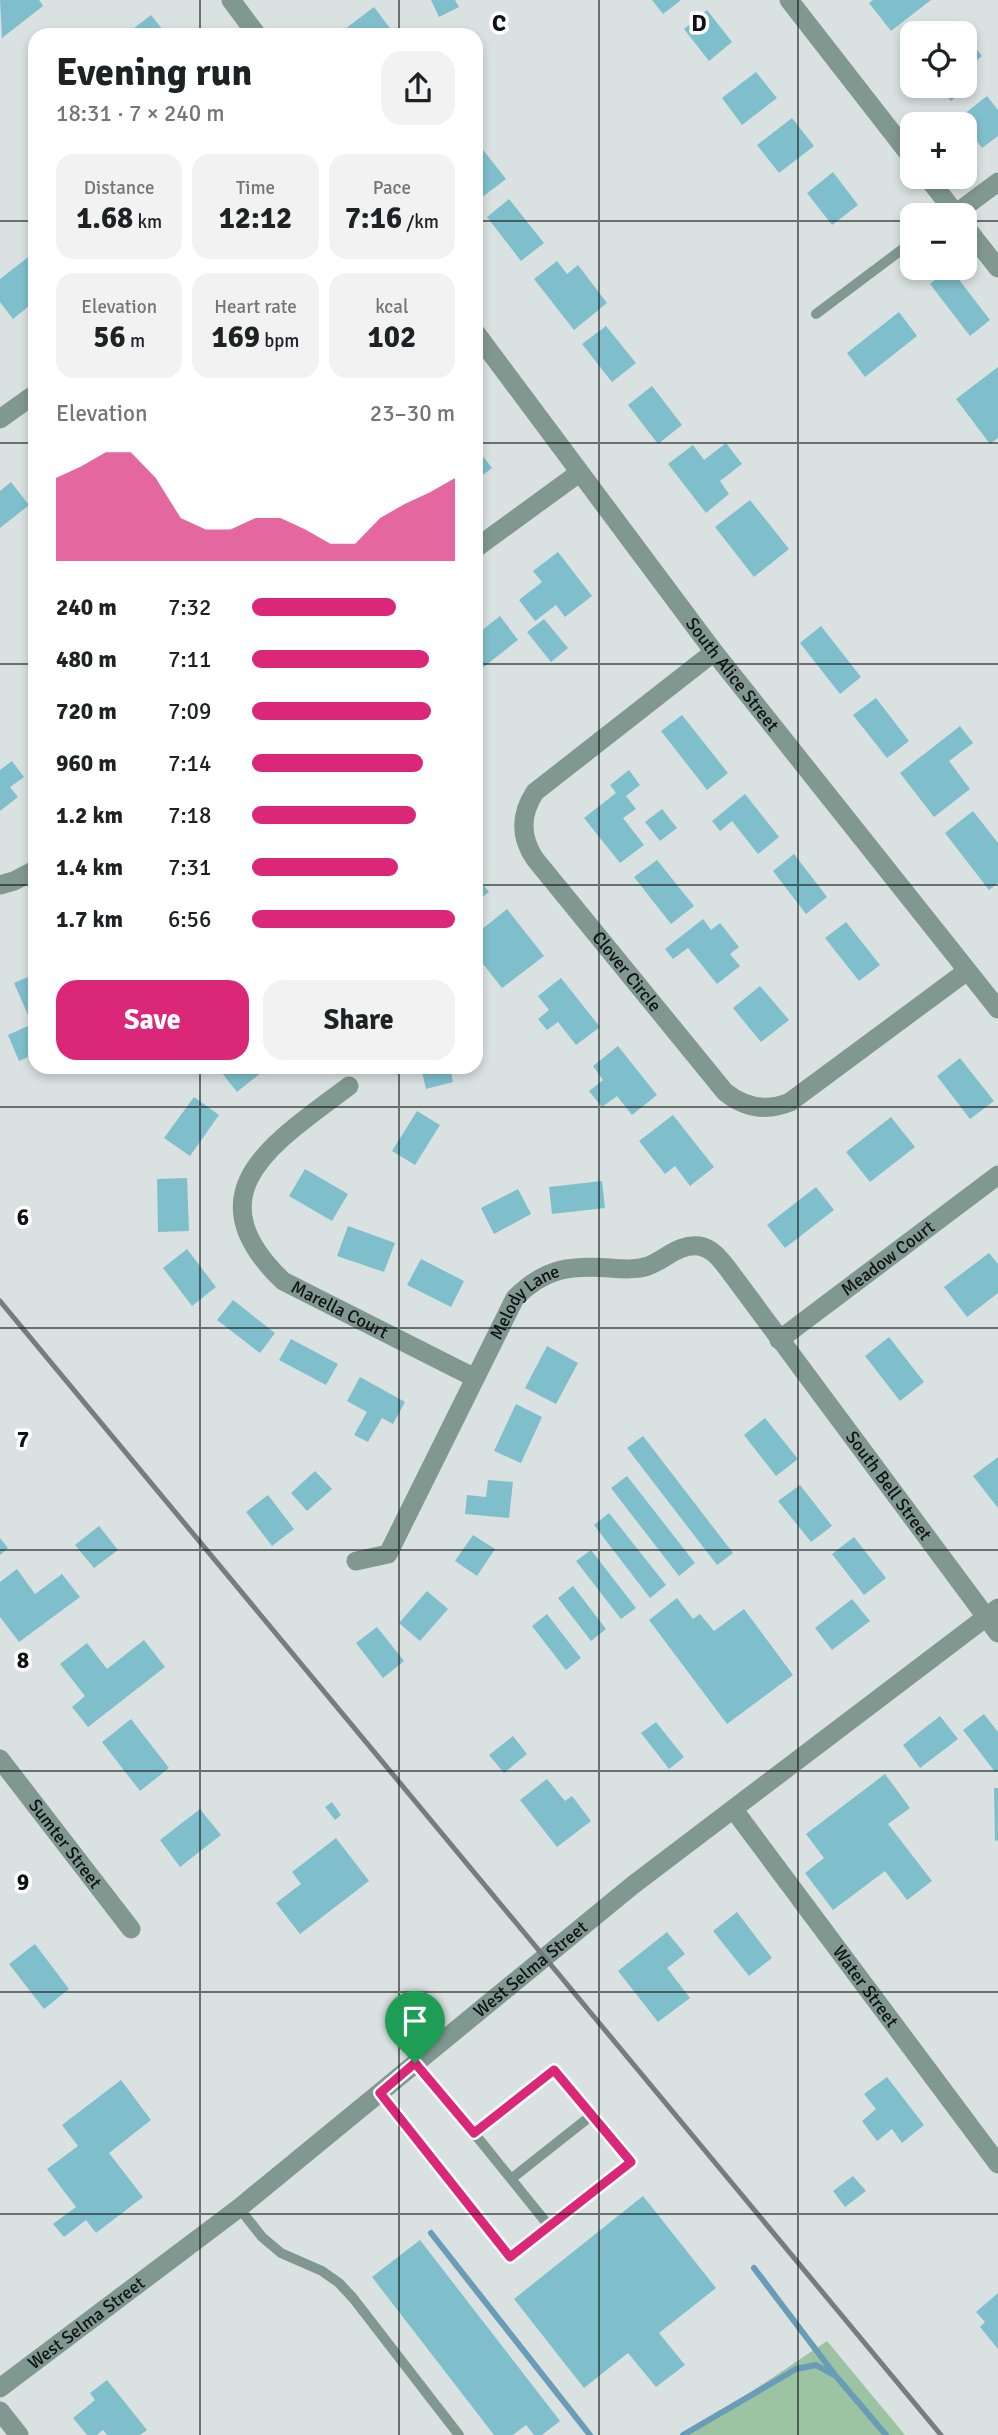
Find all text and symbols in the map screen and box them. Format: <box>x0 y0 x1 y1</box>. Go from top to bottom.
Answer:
text: C <box>492 9 506 38</box>
text: D <box>691 9 707 38</box>
map controls <box>900 21 977 280</box>
button: locate <box>900 21 977 98</box>
text: Evening run <box>56 49 252 96</box>
button: share <box>381 51 455 125</box>
text: 18:31 · 7 × 240 m <box>56 99 225 128</box>
button: + <box>900 112 977 189</box>
text: Distance <box>84 176 155 200</box>
text: Time <box>236 176 275 200</box>
text: Pace <box>373 176 411 200</box>
text: 1.68 <box>76 200 133 237</box>
text: 12:12 <box>219 200 292 237</box>
text: 7:16 <box>345 200 402 237</box>
button: − <box>900 203 977 280</box>
text: km <box>133 210 162 234</box>
text: /km <box>402 210 439 234</box>
text: Elevation <box>81 295 157 319</box>
text: Heart rate <box>214 295 297 319</box>
text: kcal <box>375 295 408 319</box>
text: 56 <box>93 319 126 356</box>
text: 169 <box>211 319 260 356</box>
text: 102 <box>368 319 416 356</box>
text: m <box>126 329 145 353</box>
text: bpm <box>260 329 300 353</box>
text: Elevation <box>56 399 148 428</box>
text: 23–30 m <box>370 399 455 428</box>
text: 240 m <box>56 593 117 622</box>
text: 7:32 <box>168 593 211 622</box>
street label: South Alice Street <box>681 613 784 736</box>
text: 480 m <box>56 645 117 674</box>
text: 7:11 <box>168 645 211 674</box>
text: 720 m <box>56 697 117 726</box>
text: 7:09 <box>168 697 211 726</box>
text: 960 m <box>56 749 117 778</box>
text: 7:14 <box>168 749 211 778</box>
text: 1.2 km <box>56 801 123 830</box>
text: 7:18 <box>168 801 211 830</box>
text: 1.4 km <box>56 853 123 882</box>
text: 7:31 <box>168 853 211 882</box>
text: 1.7 km <box>56 905 123 934</box>
text: 6:56 <box>168 905 211 934</box>
street label: Clover Circle <box>587 927 666 1016</box>
button: Save <box>56 980 249 1060</box>
button: Share <box>263 980 455 1060</box>
text: 6 <box>17 1203 29 1232</box>
street label: Meadow Court <box>836 1216 939 1301</box>
street label: Melody Lane <box>485 1260 562 1343</box>
street label: Marella Court <box>287 1276 392 1343</box>
text: 7 <box>17 1425 29 1454</box>
street label: South Bell Street <box>841 1427 936 1545</box>
text: 8 <box>17 1646 29 1675</box>
street label: Sumter Street <box>24 1795 107 1893</box>
text: 9 <box>17 1868 29 1897</box>
street label: West Selma Street <box>469 1916 592 2022</box>
street label: Water Street <box>828 1941 903 2032</box>
pin <box>385 1991 445 2063</box>
icon: arrive <box>396 2002 434 2040</box>
street label: West Selma Street <box>24 2272 149 2374</box>

